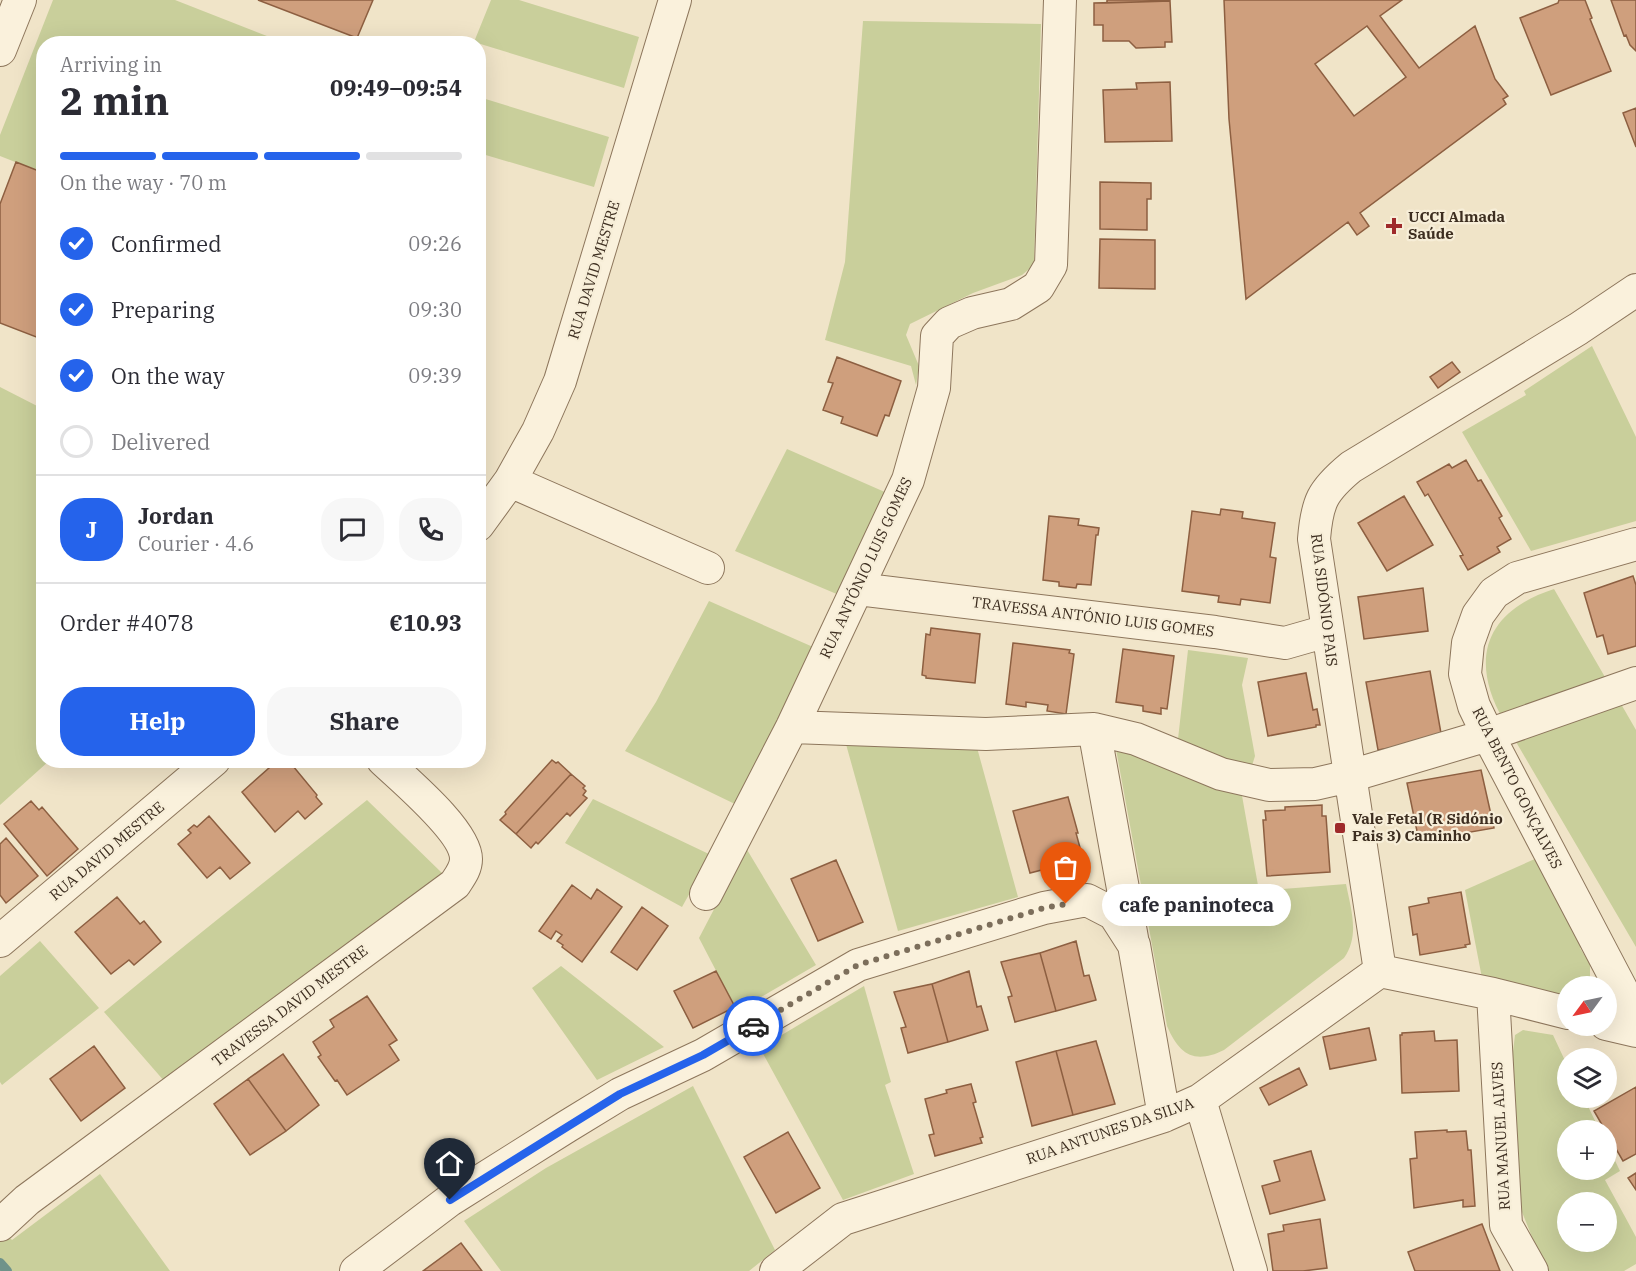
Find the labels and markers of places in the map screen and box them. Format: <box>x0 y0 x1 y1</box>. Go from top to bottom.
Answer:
place label: UCCI Almada Saúde <box>1408 207 1506 243</box>
marker: UCCI Almada Saúde <box>1385 217 1403 235</box>
place label: Vale Fetal (R Sidónio Pais 3) Caminho <box>1352 809 1503 845</box>
marker: Vale Fetal (R Sidónio Pais 3) Caminho <box>1333 821 1347 835</box>
pin <box>1040 842 1091 904</box>
callout: cafe paninoteca <box>1102 883 1291 925</box>
pin <box>424 1138 475 1200</box>

